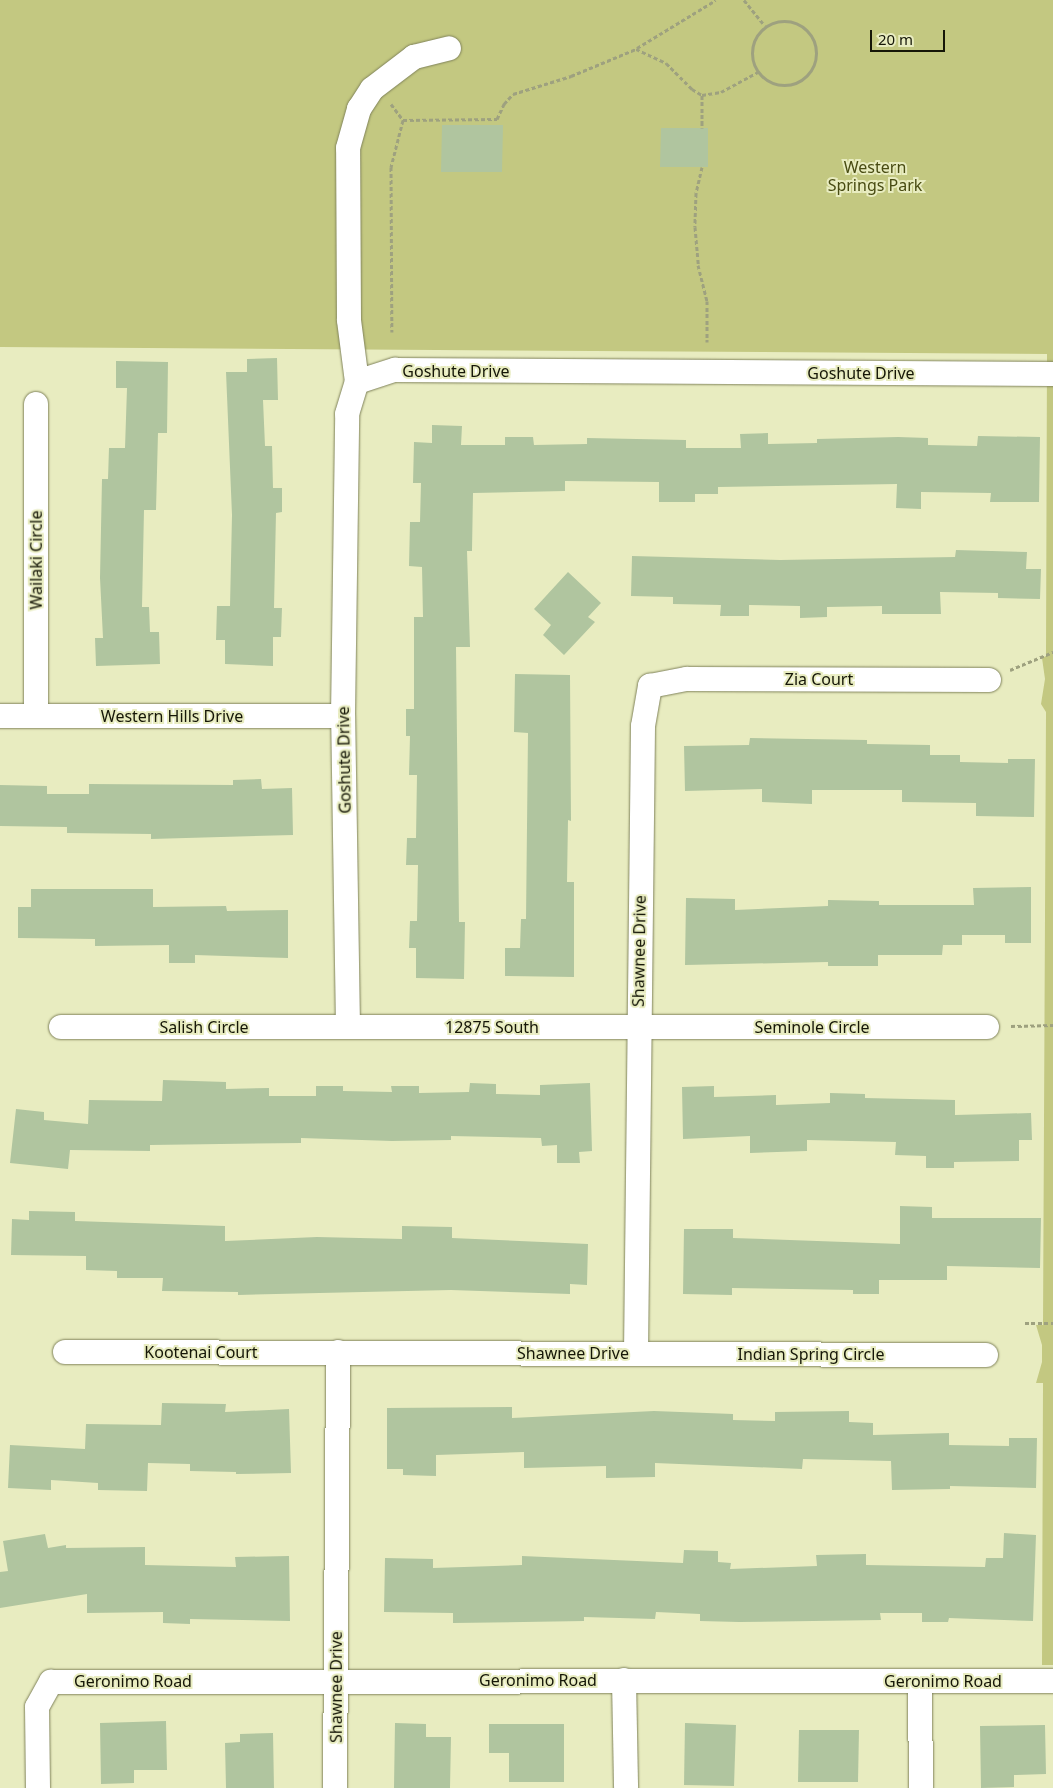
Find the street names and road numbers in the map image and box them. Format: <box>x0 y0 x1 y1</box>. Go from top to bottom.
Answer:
street label: Goshute Drive <box>402 361 510 381</box>
street label: Goshute Drive <box>807 363 915 383</box>
street label: Wailaki Circle <box>26 511 46 609</box>
street label: Zia Court <box>785 669 853 689</box>
street label: Western Hills Drive <box>101 706 243 726</box>
street label: Goshute Drive <box>333 706 355 814</box>
street label: Shawnee Drive <box>628 895 650 1007</box>
street label: Salish Circle <box>159 1017 249 1037</box>
street label: 12875 South <box>445 1017 539 1037</box>
street label: Seminole Circle <box>754 1017 870 1037</box>
street label: Kootenai Court <box>144 1342 258 1362</box>
street label: Shawnee Drive <box>517 1343 629 1363</box>
street label: Indian Spring Circle <box>738 1344 884 1364</box>
street label: Shawnee Drive <box>326 1631 346 1743</box>
street label: Geronimo Road <box>479 1670 597 1690</box>
street label: Geronimo Road <box>74 1671 192 1691</box>
street label: Geronimo Road <box>884 1671 1002 1691</box>

